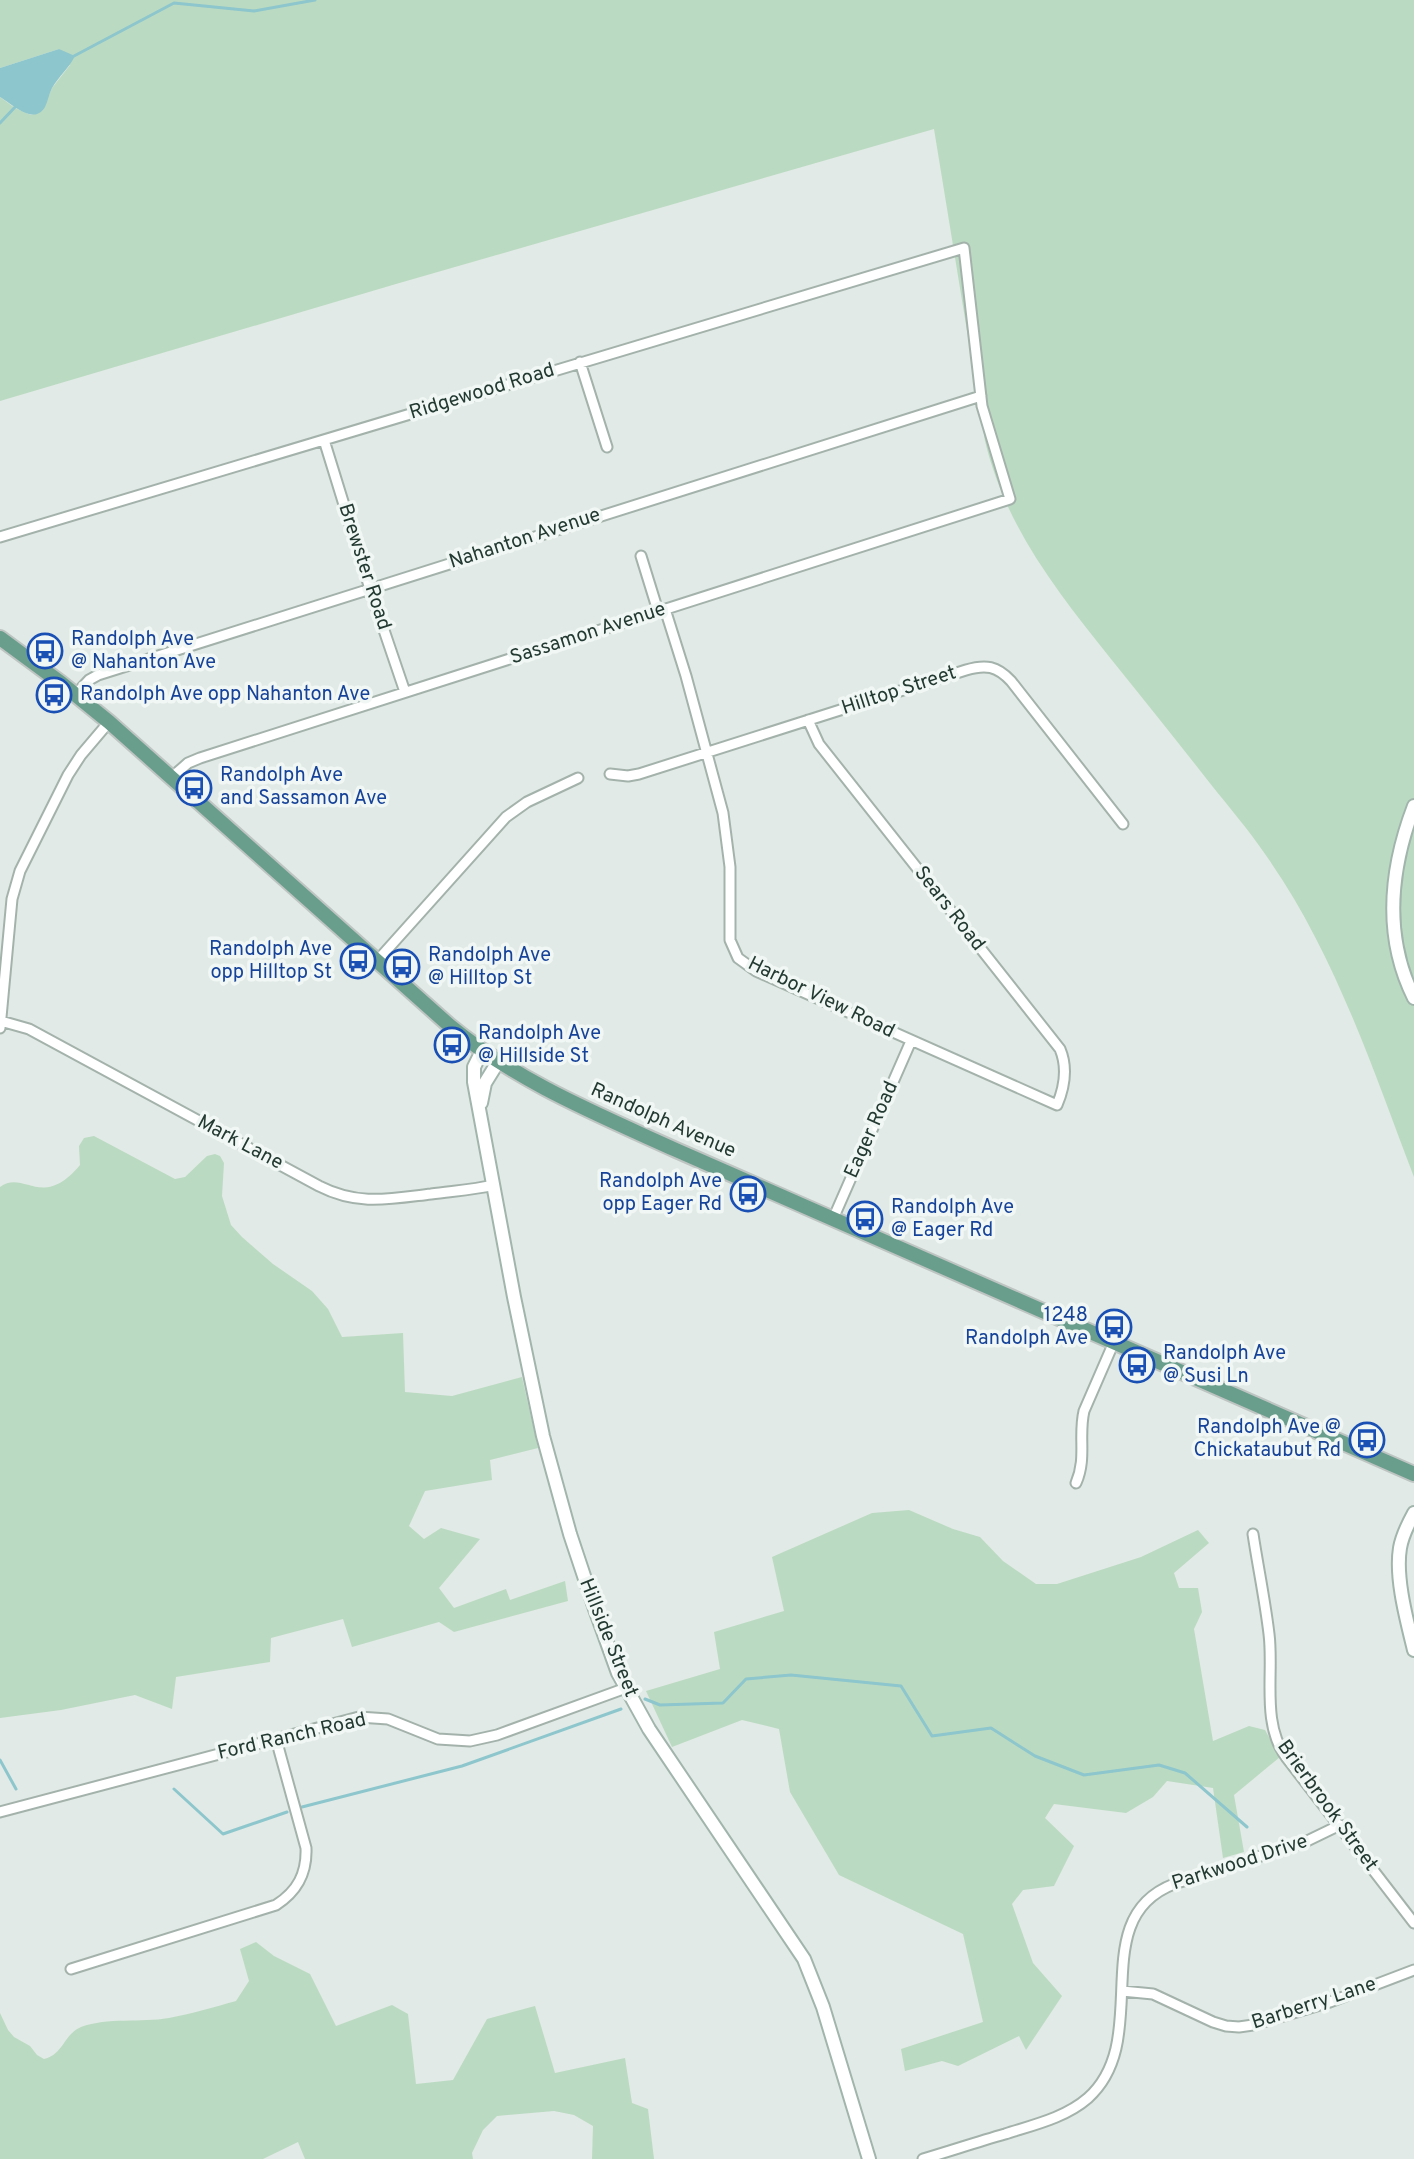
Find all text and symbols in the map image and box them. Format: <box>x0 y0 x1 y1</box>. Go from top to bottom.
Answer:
street label: Ridgewood Road <box>406 358 558 426</box>
street label: Brewster Road <box>331 500 397 634</box>
street label: Nahanton Avenue <box>446 502 604 576</box>
street label: Sassamon Avenue <box>507 597 669 671</box>
place label: Randolph Ave @ Nahanton Ave <box>71 627 216 676</box>
bus stop icon: Randolph Ave @ Nahanton Ave <box>26 632 64 670</box>
street label: Hilltop Street <box>838 660 960 722</box>
bus stop icon: Randolph Ave opp Nahanton Ave <box>35 676 73 714</box>
place label: Randolph Ave opp Nahanton Ave <box>80 682 370 708</box>
place label: Randolph Ave and Sassamon Ave <box>220 763 387 812</box>
bus stop icon: Randolph Ave and Sassamon Ave <box>175 769 213 807</box>
street label: Sears Road <box>908 861 990 957</box>
place label: Randolph Ave opp Hilltop St <box>209 937 332 986</box>
bus stop icon: Randolph Ave opp Hilltop St <box>339 942 377 980</box>
place label: Randolph Ave @ Hilltop St <box>428 943 551 992</box>
bus stop icon: Randolph Ave @ Hilltop St <box>383 948 421 986</box>
street label: Harbor View Road <box>743 951 899 1045</box>
place label: Randolph Ave @ Hillside St <box>478 1021 601 1070</box>
bus stop icon: Randolph Ave @ Hillside St <box>433 1026 471 1064</box>
street label: Randolph Avenue <box>586 1077 740 1165</box>
street label: Eager Road <box>839 1077 905 1183</box>
street label: Mark Lane <box>193 1110 287 1176</box>
place label: Randolph Ave opp Eager Rd <box>599 1169 722 1218</box>
bus stop icon: Randolph Ave opp Eager Rd <box>729 1175 767 1213</box>
place label: Randolph Ave @ Eager Rd <box>891 1195 1014 1244</box>
bus stop icon: Randolph Ave @ Eager Rd <box>846 1200 884 1238</box>
place label: 1248 Randolph Ave <box>965 1303 1088 1352</box>
bus stop icon: 1248 Randolph Ave <box>1095 1308 1133 1346</box>
place label: Randolph Ave @ Susi Ln <box>1163 1341 1286 1390</box>
bus stop icon: Randolph Ave @ Susi Ln <box>1118 1346 1156 1384</box>
place label: Randolph Ave @ Chickataubut Rd <box>1193 1415 1341 1464</box>
bus stop icon: Randolph Ave @ Chickataubut Rd <box>1348 1421 1386 1459</box>
street label: Hillside Street <box>572 1575 644 1701</box>
street label: Ford Ranch Road <box>215 1707 369 1767</box>
street label: Brierbrook Street <box>1271 1735 1383 1877</box>
street label: Parkwood Drive <box>1169 1829 1311 1897</box>
street label: Barberry Lane <box>1248 1972 1380 2036</box>

